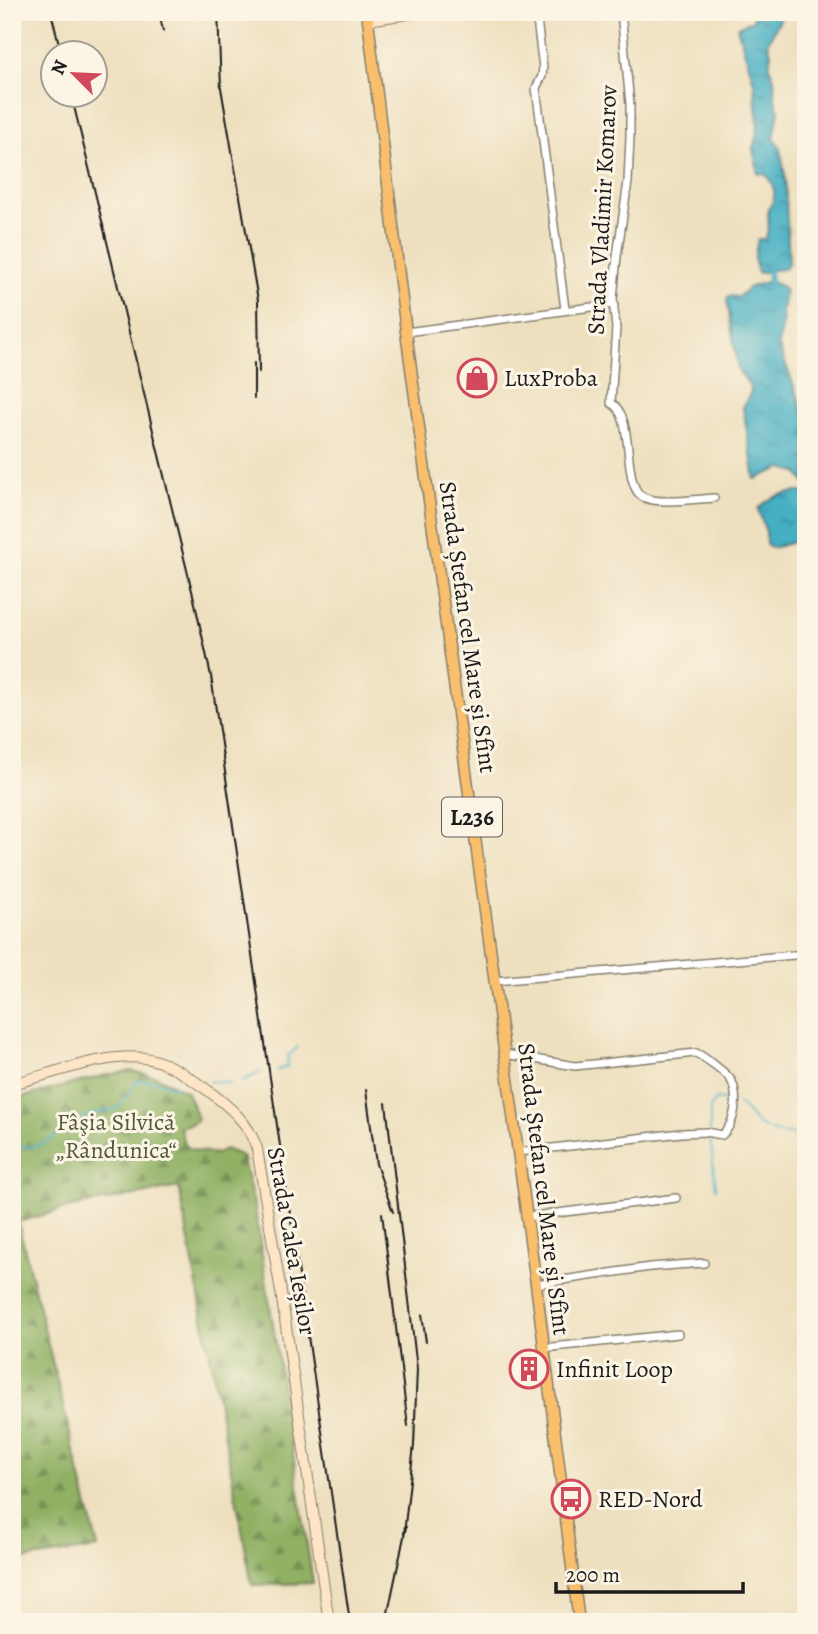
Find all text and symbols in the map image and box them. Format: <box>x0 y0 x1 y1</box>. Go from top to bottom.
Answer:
north arrow <box>38 38 108 108</box>
text: N <box>45 56 74 79</box>
street label: Strada Vladimir Komarov <box>579 84 625 336</box>
shop icon: LuxProba <box>456 357 498 399</box>
place label: LuxProba <box>504 362 599 394</box>
street label: Strada Ștefan cel Mare și Sfînt <box>432 479 504 775</box>
road number: L236 <box>442 797 502 836</box>
street label: Strada Ștefan cel Mare și Sfînt <box>510 1041 578 1337</box>
park label: Fâşia Silvică „Rândunica“ <box>56 1106 177 1166</box>
street label: Strada Calea Ieșilor <box>260 1144 324 1338</box>
building icon: Infinit Loop <box>508 1348 550 1390</box>
place label: Infinit Loop <box>556 1353 673 1385</box>
bus stop icon: RED-Nord <box>550 1478 592 1520</box>
place label: RED-Nord <box>598 1483 703 1515</box>
scale bar <box>556 1550 743 1594</box>
text: 200 m <box>566 1561 620 1589</box>

